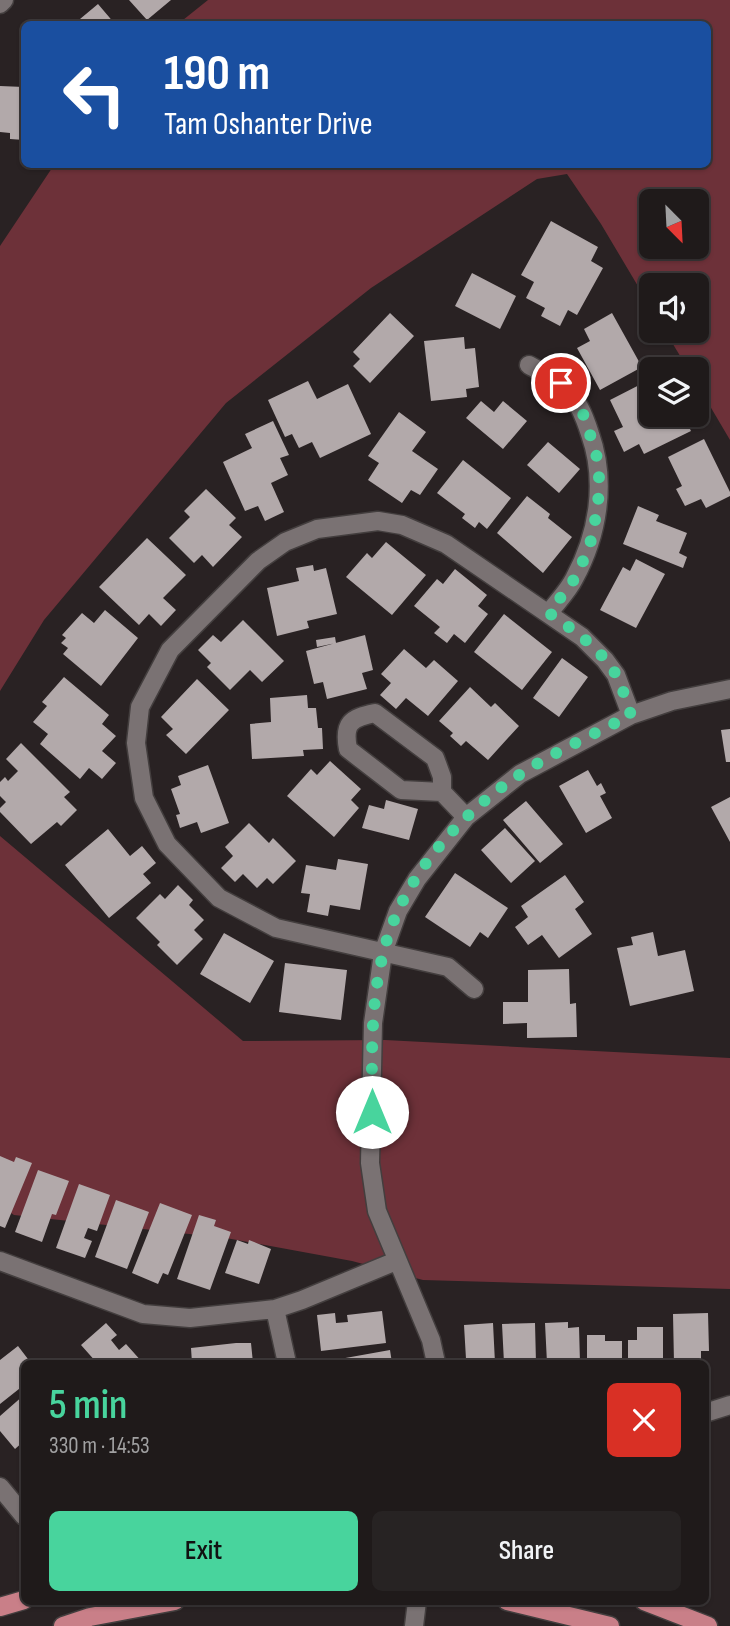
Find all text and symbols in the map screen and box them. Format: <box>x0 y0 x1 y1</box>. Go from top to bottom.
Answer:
text: 190 m <box>164 45 270 104</box>
icon: left <box>49 49 140 140</box>
text: Tam Oshanter Drive <box>164 105 373 144</box>
north arrow <box>639 189 709 259</box>
map controls <box>639 189 709 427</box>
button: sound <box>639 273 709 343</box>
pin <box>531 353 591 413</box>
button: layers <box>639 357 709 427</box>
icon: arrive <box>542 364 580 402</box>
position arrow <box>335 1075 409 1149</box>
text: 5 min <box>49 1380 127 1431</box>
button: close <box>607 1383 681 1457</box>
text: 330 m · 14:53 <box>49 1432 150 1460</box>
button: Exit <box>49 1511 358 1591</box>
button: Share <box>372 1511 681 1591</box>

